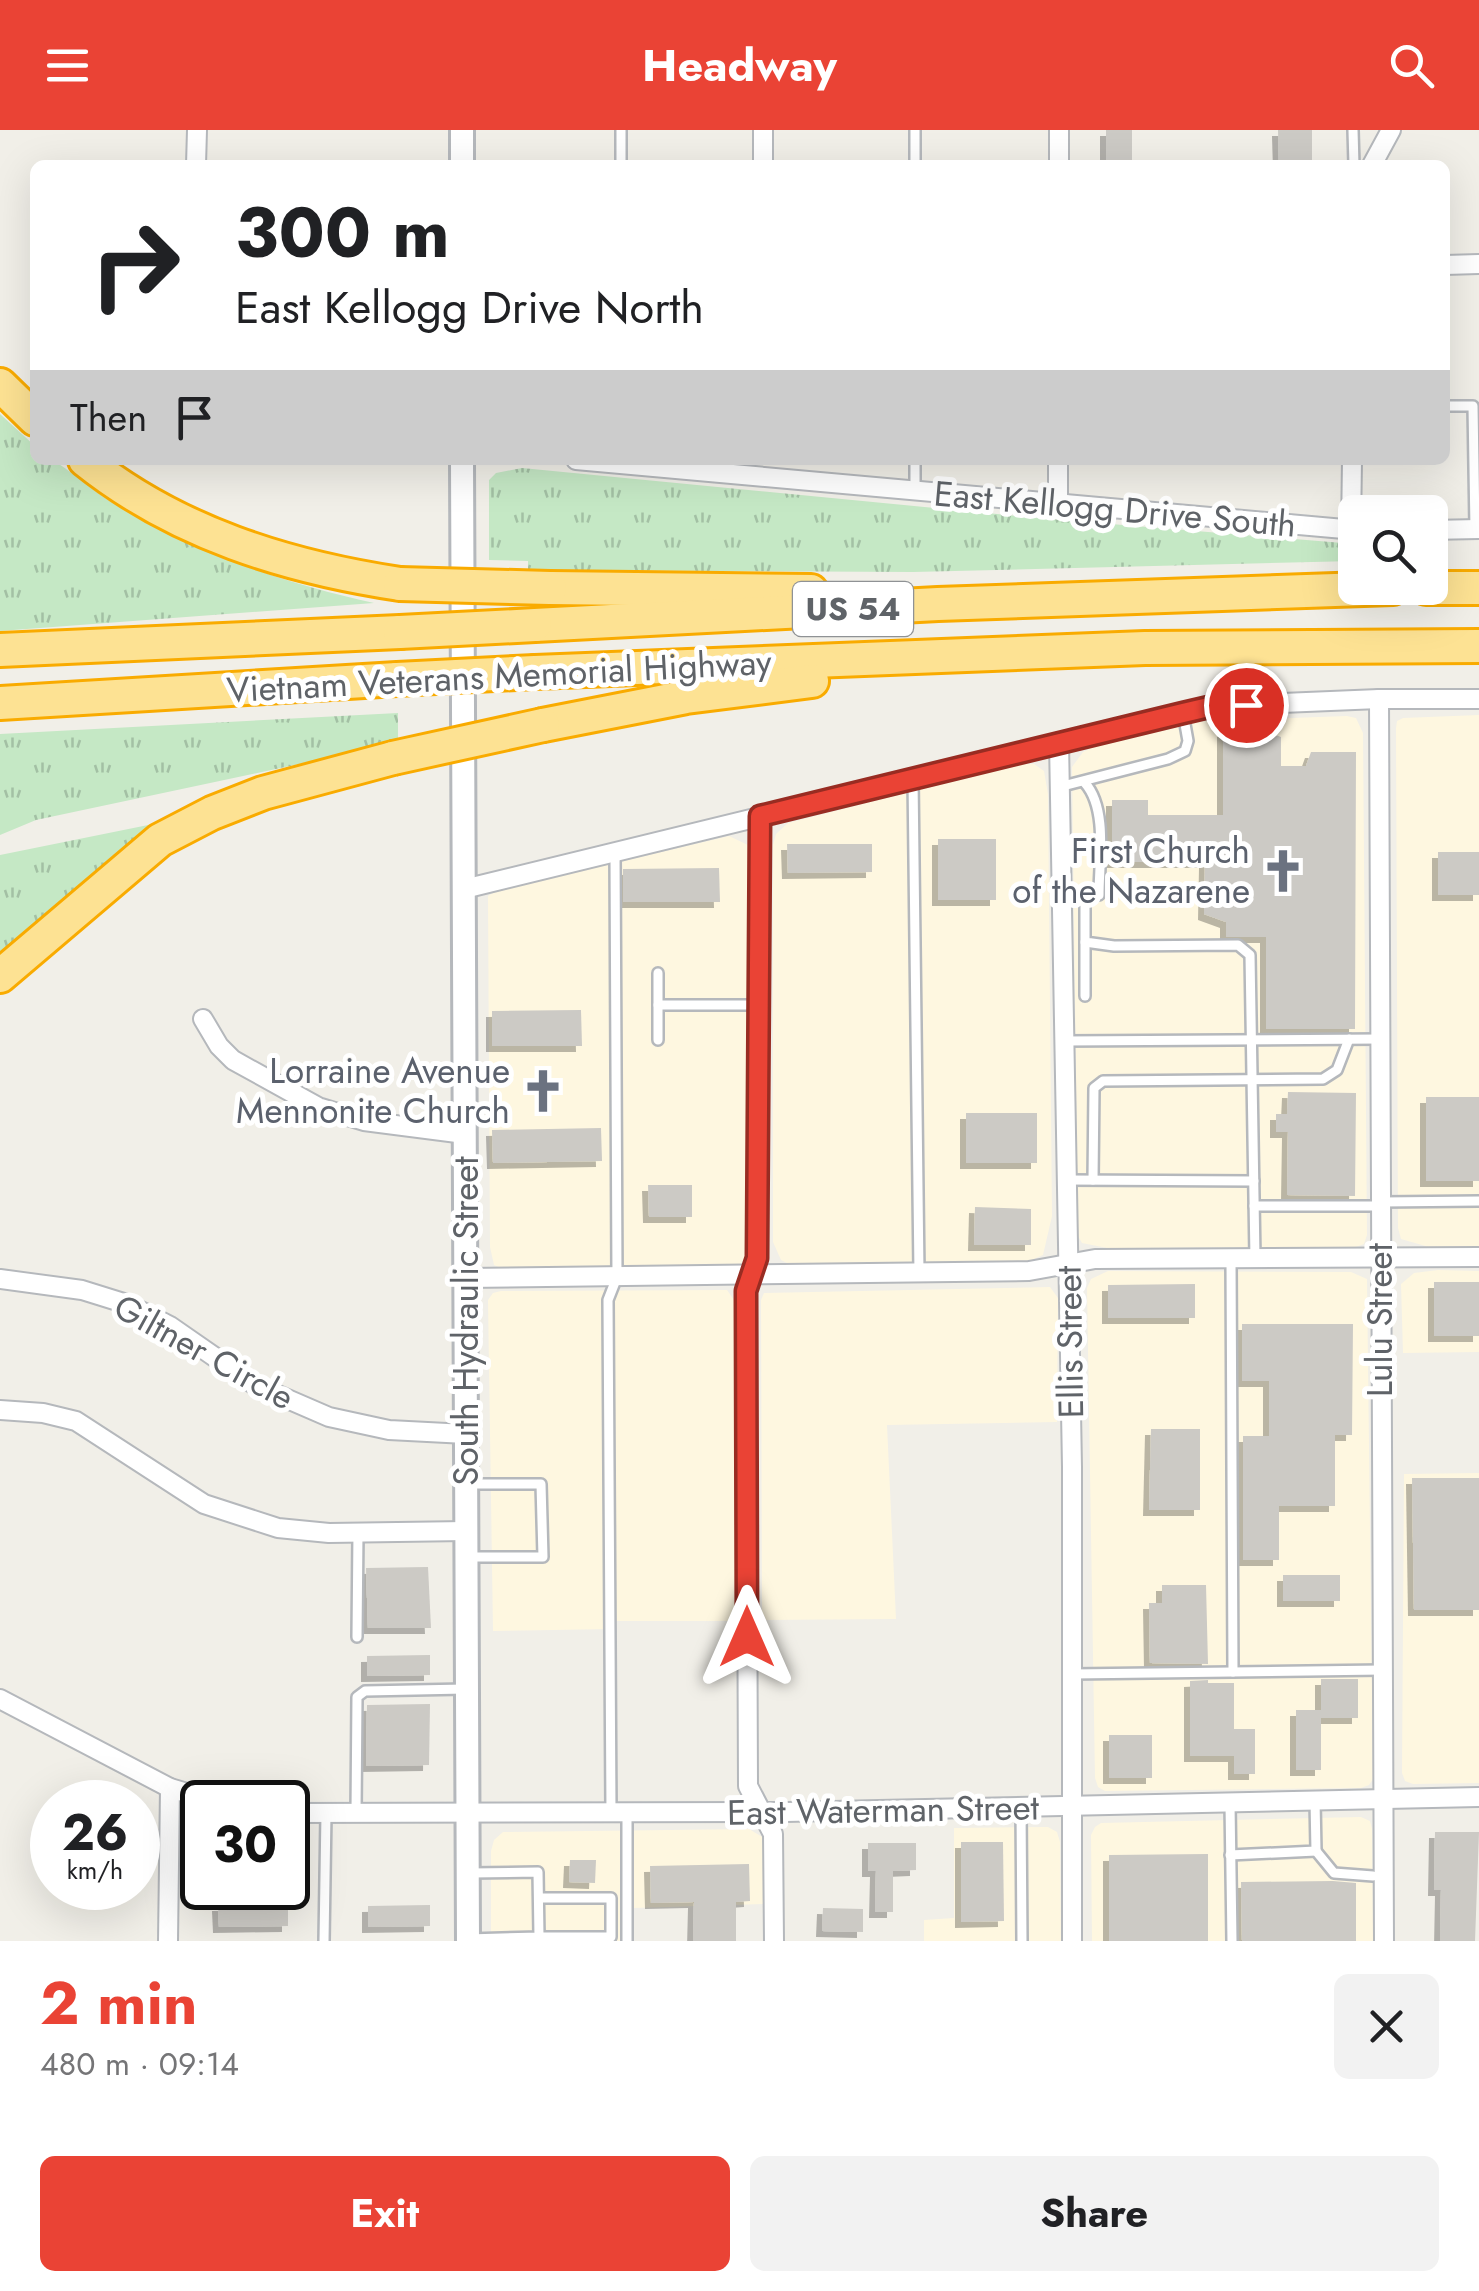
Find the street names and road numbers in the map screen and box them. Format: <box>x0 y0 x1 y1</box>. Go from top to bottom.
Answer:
street label: East Kellogg Drive South <box>932 468 1298 550</box>
road number: US 54 <box>793 582 913 636</box>
street label: Vietnam Veterans Memorial Highway <box>225 637 773 715</box>
street label: South Hydraulic Street <box>441 1156 491 1486</box>
street label: Lulu Street <box>1355 1242 1405 1397</box>
street label: Ellis Street <box>1044 1265 1096 1419</box>
street label: Giltner Circle <box>105 1282 303 1422</box>
street label: East Waterman Street <box>727 1782 1040 1838</box>

